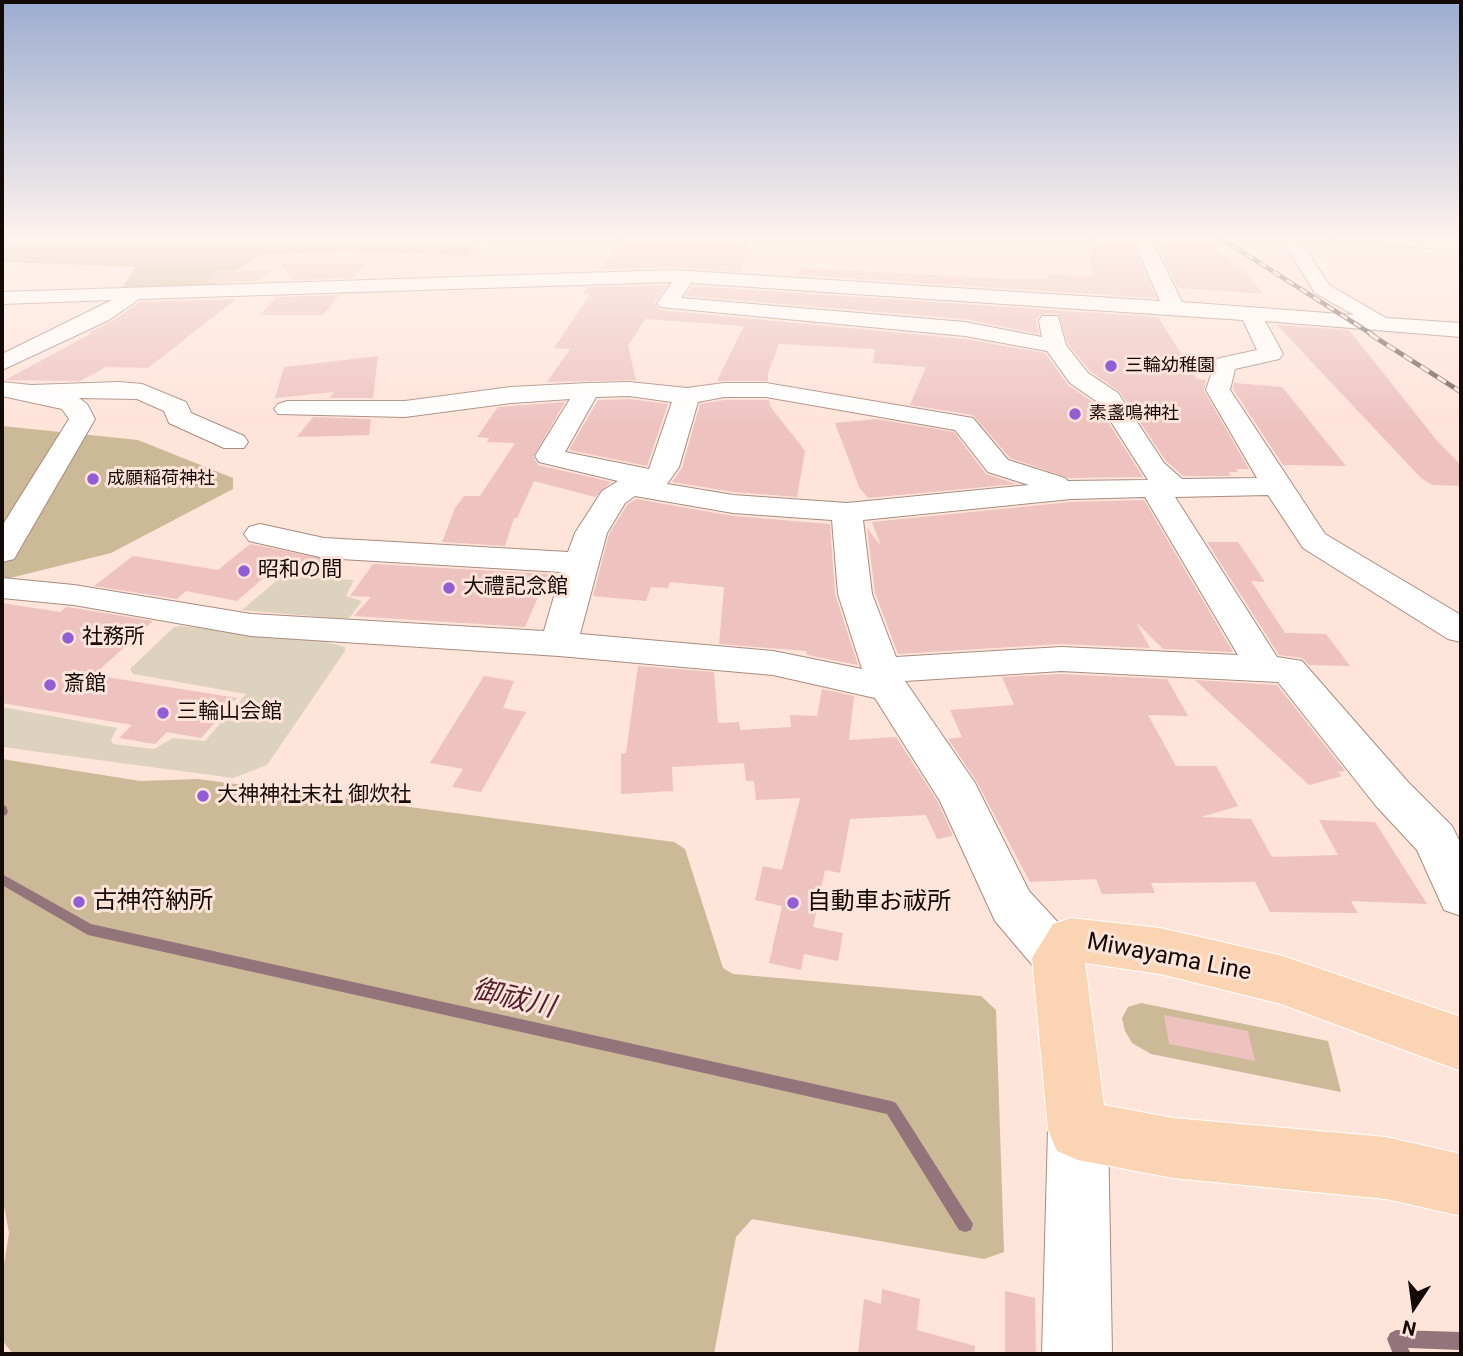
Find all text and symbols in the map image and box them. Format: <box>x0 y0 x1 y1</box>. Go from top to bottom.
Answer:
place label: 三輪幼稚園 <box>1125 355 1215 377</box>
marker: 三輪幼稚園 <box>1103 358 1119 374</box>
place label: 素盞鳴神社 <box>1089 403 1179 425</box>
marker: 素盞鳴神社 <box>1067 406 1083 422</box>
place label: 成願稲荷神社 <box>107 468 215 490</box>
marker: 成願稲荷神社 <box>85 471 101 487</box>
place label: 昭和の間 <box>258 558 342 584</box>
marker: 昭和の間 <box>236 563 252 579</box>
place label: 大禮記念館 <box>463 575 568 601</box>
marker: 大禮記念館 <box>441 580 457 596</box>
place label: 社務所 <box>82 625 145 651</box>
marker: 社務所 <box>60 630 76 646</box>
place label: 斎館 <box>64 672 106 698</box>
marker: 斎館 <box>42 677 58 693</box>
place label: 三輪山会館 <box>177 700 282 726</box>
marker: 三輪山会館 <box>155 705 171 721</box>
place label: 大神神社末社 御炊社 <box>217 783 411 809</box>
marker: 大神神社末社 御炊社 <box>195 788 211 804</box>
place label: 古神符納所 <box>93 888 213 916</box>
place label: 自動車お祓所 <box>807 889 951 917</box>
marker: 古神符納所 <box>71 894 87 910</box>
marker: 自動車お祓所 <box>785 895 801 911</box>
street label: Miwayama Line <box>1084 928 1254 988</box>
water label: 御祓川 <box>468 974 558 1026</box>
north arrow <box>1379 1272 1449 1342</box>
text: N <box>1400 1315 1418 1341</box>

